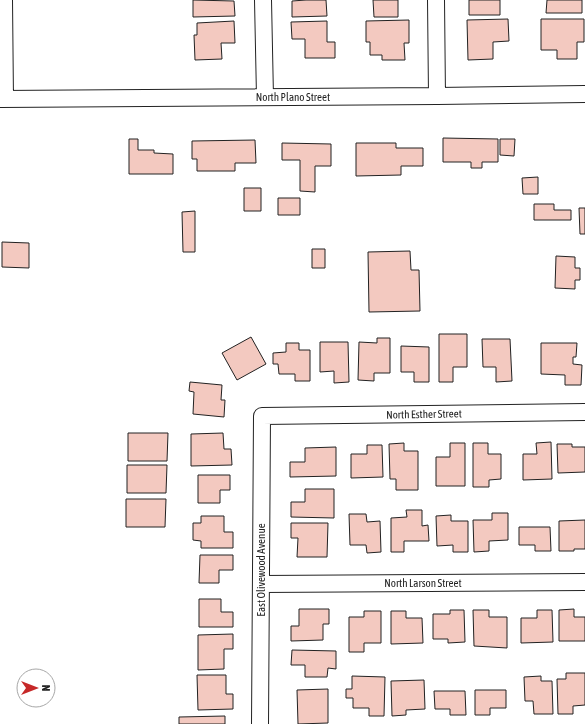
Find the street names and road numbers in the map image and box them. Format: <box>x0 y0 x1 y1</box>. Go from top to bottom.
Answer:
street label: North Plano Street <box>256 91 330 103</box>
street label: North Esther Street <box>386 407 462 421</box>
street label: East Olivewood Avenue <box>255 523 267 617</box>
street label: North Larson Street <box>384 577 462 589</box>

